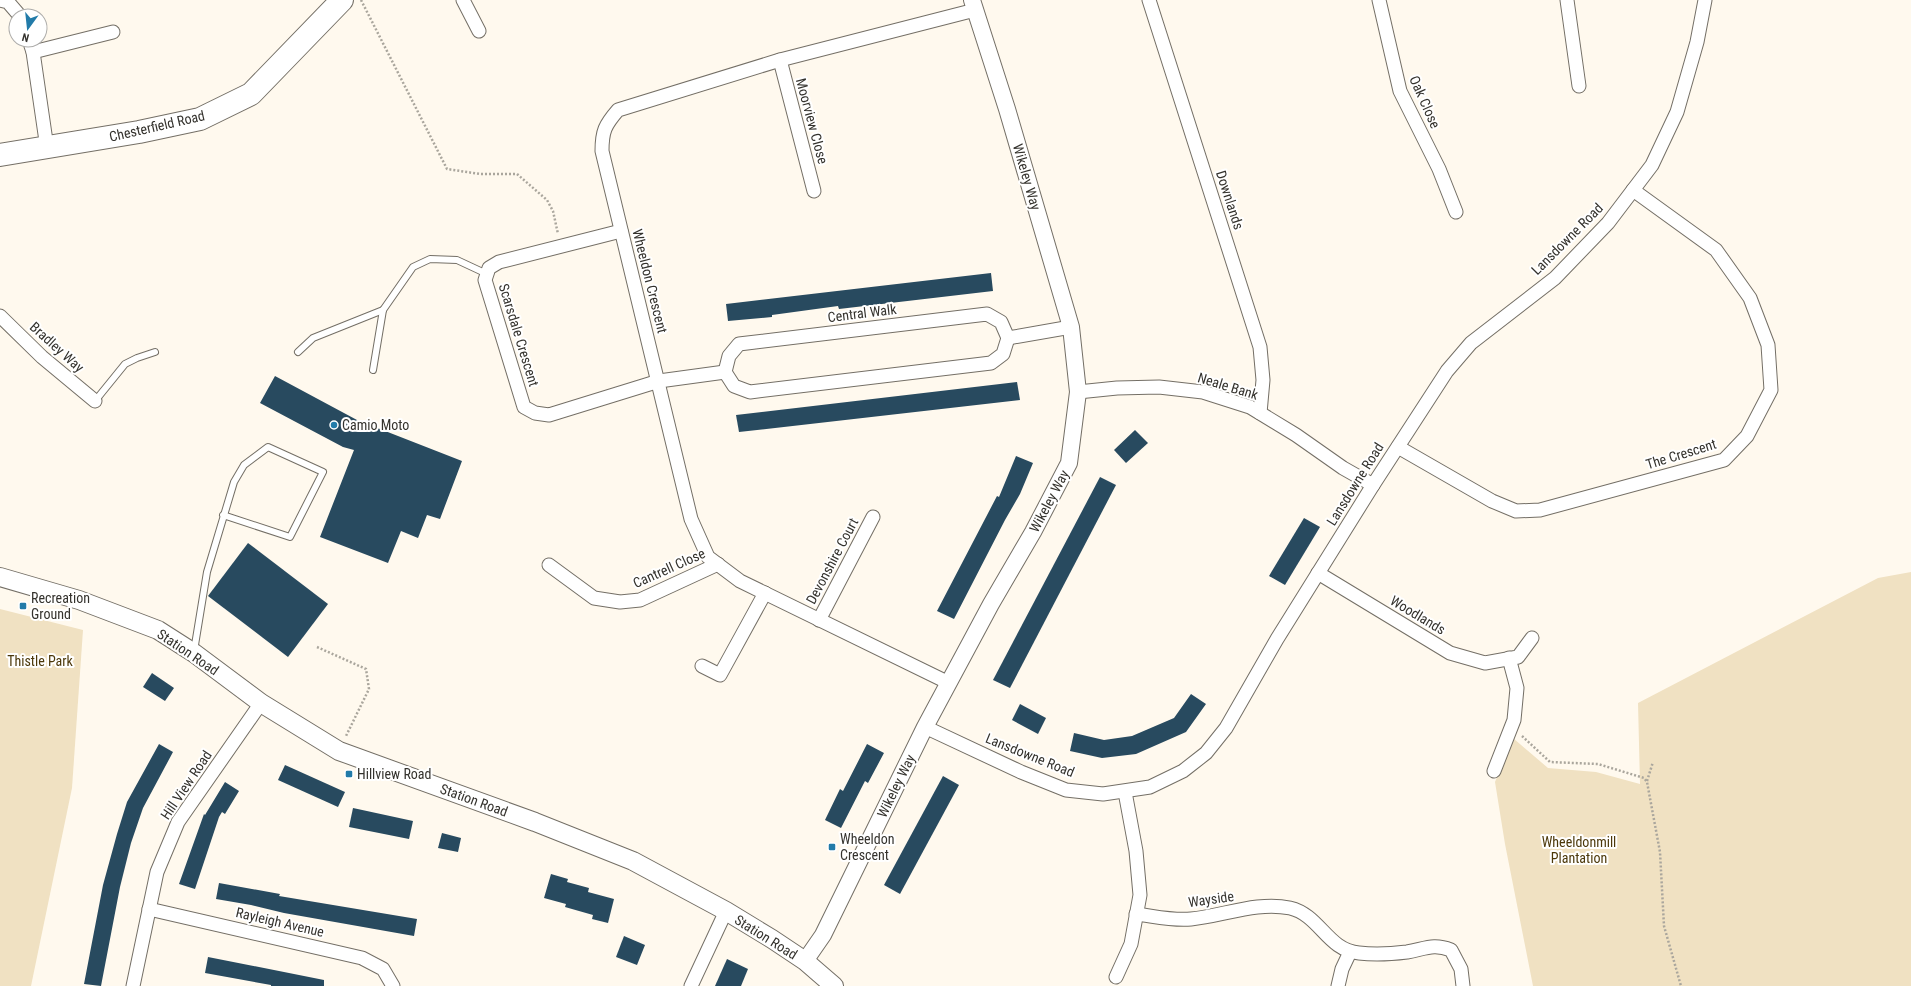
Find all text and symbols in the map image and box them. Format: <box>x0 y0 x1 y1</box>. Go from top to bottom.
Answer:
north arrow <box>8 8 48 48</box>
text: N <box>20 30 30 44</box>
street label: Oak Close <box>1406 73 1444 131</box>
street label: Moorview Close <box>793 76 831 166</box>
street label: Chesterfield Road <box>108 107 206 145</box>
street label: Wikeley Way <box>1010 142 1044 212</box>
street label: Downlands <box>1213 169 1247 231</box>
street label: Lansdowne Road <box>1528 200 1606 278</box>
street label: Wheeldon Crescent <box>629 227 671 335</box>
street label: Scarsdale Crescent <box>496 282 542 388</box>
street label: Central Walk <box>827 301 898 325</box>
street label: Bradley Way <box>27 319 87 375</box>
street label: Neale Bank <box>1196 369 1261 403</box>
place label: Camio Moto <box>342 417 409 433</box>
marker: Camio Moto <box>329 420 339 430</box>
street label: The Crescent <box>1644 436 1718 472</box>
street label: Lansdowne Road <box>1323 440 1387 528</box>
street label: Wikeley Way <box>1026 467 1072 535</box>
street label: Devonshire Court <box>803 515 861 607</box>
street label: Cantrell Close <box>631 545 708 591</box>
place label: Recreation Ground <box>31 590 90 622</box>
street label: Woodlands <box>1388 592 1448 638</box>
marker: Recreation Ground <box>18 601 28 611</box>
street label: Station Road <box>154 626 222 678</box>
park label: Thistle Park <box>7 653 74 669</box>
street label: Lansdowne Road <box>983 730 1077 780</box>
street label: Hill View Road <box>157 748 215 822</box>
street label: Wikeley Way <box>874 752 918 820</box>
place label: Hillview Road <box>357 766 432 782</box>
marker: Hillview Road <box>344 769 354 779</box>
street label: Station Road <box>438 780 510 820</box>
place label: Wheeldon Crescent <box>840 831 895 863</box>
park label: Wheeldonmill Plantation <box>1542 834 1616 866</box>
marker: Wheeldon Crescent <box>827 842 837 852</box>
street label: Wayside <box>1187 888 1235 910</box>
street label: Rayleigh Avenue <box>234 904 326 940</box>
street label: Station Road <box>732 912 800 962</box>

